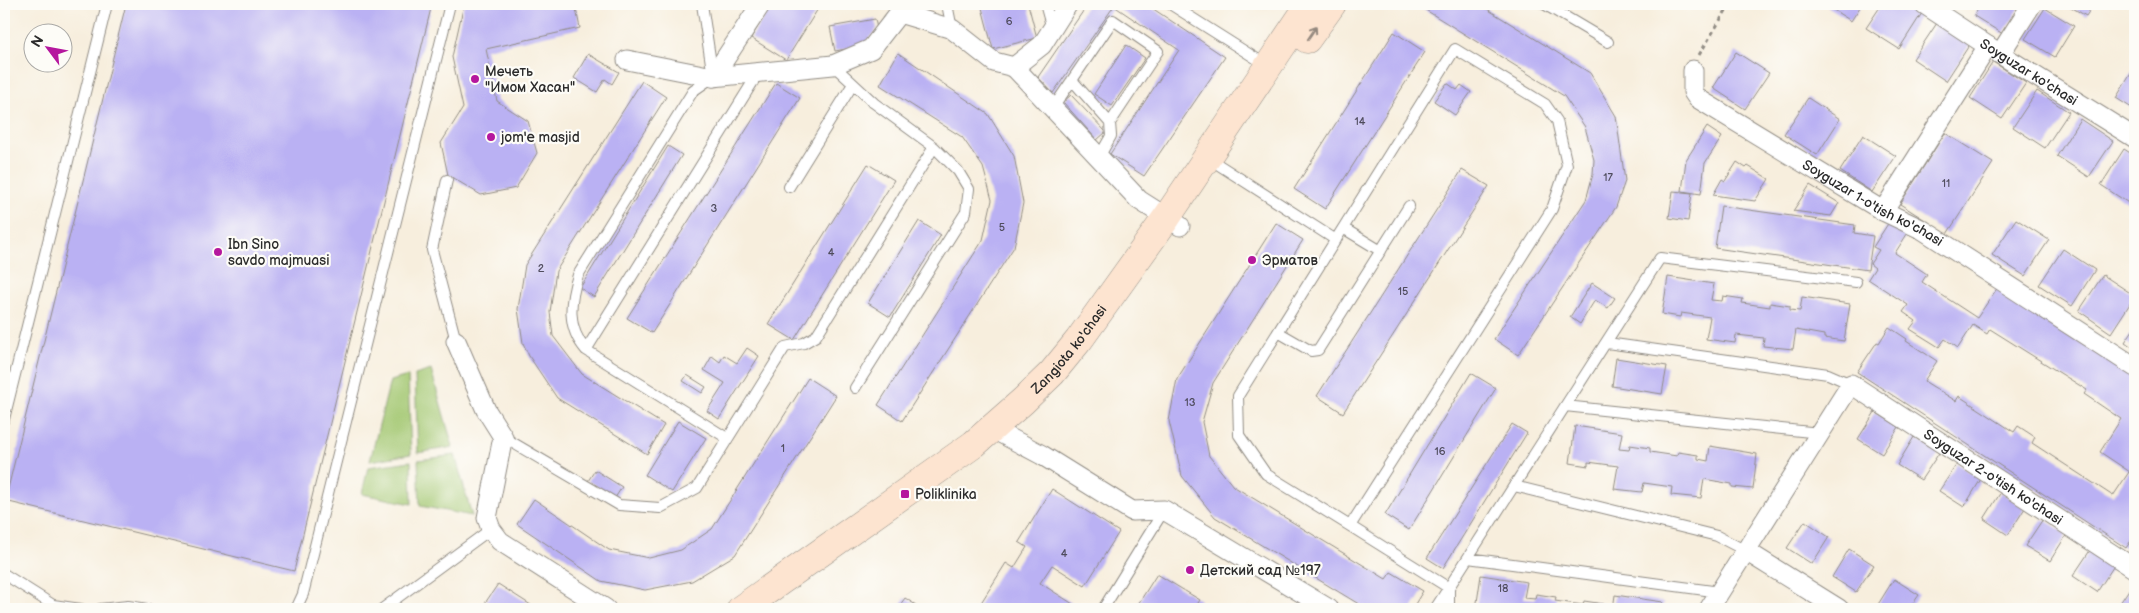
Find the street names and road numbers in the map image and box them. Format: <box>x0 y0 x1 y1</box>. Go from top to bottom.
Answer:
street label: Soyguzar ko'chasi <box>1977 35 2081 109</box>
street label: Soyguzar 1-o'tish ko'chasi <box>1799 156 1947 249</box>
street label: Zangiota ko'chasi <box>1027 301 1110 398</box>
street label: Soyguzar 2-o'tish ko'chasi <box>1921 425 2066 528</box>

